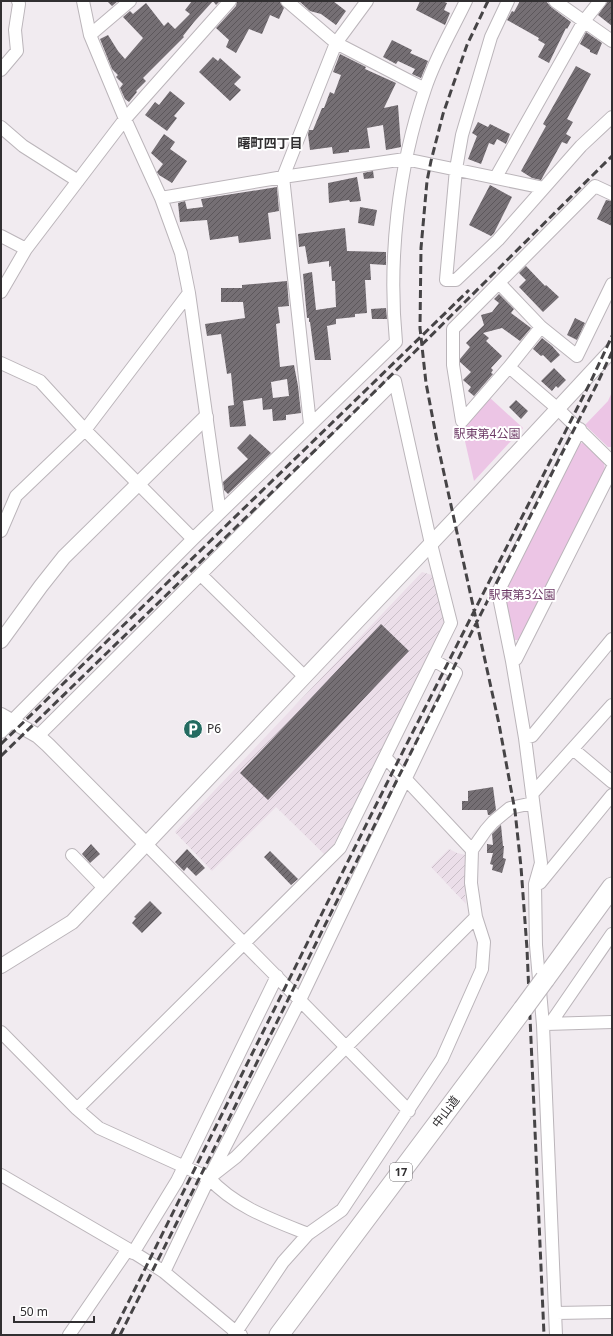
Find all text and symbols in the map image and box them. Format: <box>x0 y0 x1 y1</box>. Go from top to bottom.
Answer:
district label: 曙町四丁目 <box>237 134 303 152</box>
park label: 駅東第4公園 <box>454 425 520 442</box>
park label: 駅東第3公園 <box>489 586 555 603</box>
parking icon: P6 <box>182 718 204 740</box>
place label: P6 <box>207 720 221 737</box>
street label: 中山道 <box>428 1092 463 1131</box>
road number: 17 <box>390 1163 412 1181</box>
scale bar <box>14 1298 94 1324</box>
text: 50 m <box>20 1303 48 1320</box>

